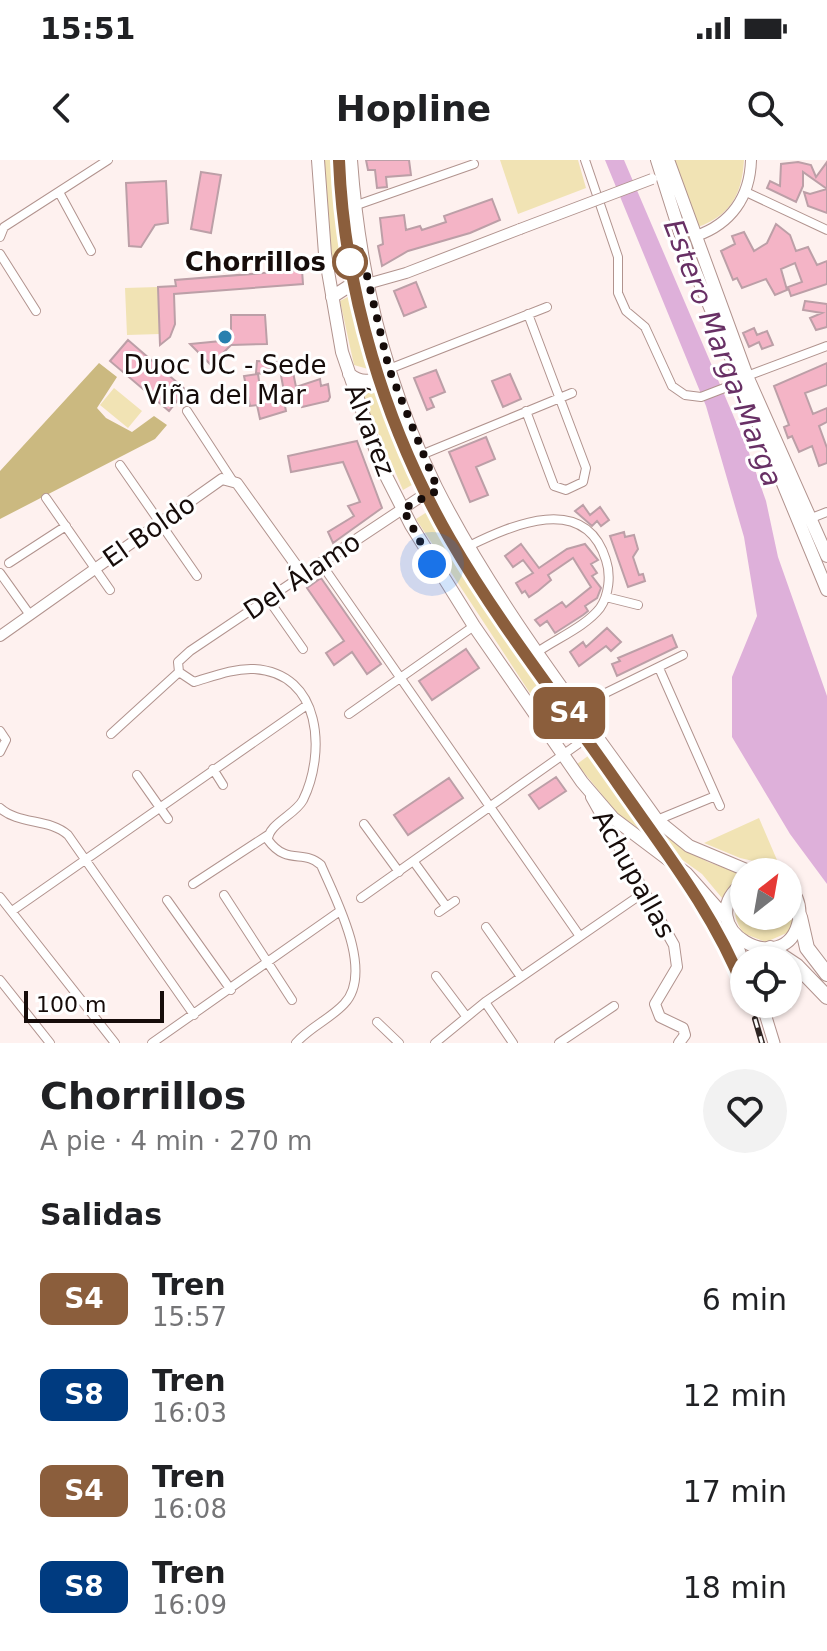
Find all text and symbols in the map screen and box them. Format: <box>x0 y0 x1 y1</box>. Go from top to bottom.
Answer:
text: 15:51 <box>40 11 136 46</box>
icon: back <box>40 86 84 130</box>
icon: search <box>743 86 787 130</box>
text: Hopline <box>336 88 491 129</box>
water label: Estero Marga-Marga <box>657 215 789 491</box>
marker: Chorrillos <box>333 245 367 279</box>
place label: Chorrillos <box>185 247 326 277</box>
marker: Duoc UC - Sede Viña del Mar <box>216 328 234 346</box>
place label: Duoc UC - Sede Viña del Mar <box>123 350 327 410</box>
street label: Álvarez <box>339 379 402 480</box>
street label: El Boldo <box>97 489 201 573</box>
street label: Del Álamo <box>238 525 366 626</box>
your location <box>412 544 452 584</box>
line badge: S4 <box>533 687 605 739</box>
text: S4 <box>549 696 589 729</box>
street label: Achupallas <box>587 805 681 943</box>
north arrow <box>730 858 802 930</box>
map controls <box>730 858 802 1018</box>
button: locate <box>730 946 802 1018</box>
scale bar <box>24 987 164 1023</box>
text: 100 m <box>36 992 106 1017</box>
button: heart <box>703 1069 787 1153</box>
text: Chorrillos <box>40 1074 246 1118</box>
text: A pie · 4 min · 270 m <box>40 1126 312 1156</box>
text: Salidas <box>40 1197 162 1232</box>
text: Tren <box>152 1267 226 1302</box>
text: S4 <box>64 1282 104 1315</box>
text: 6 min <box>702 1282 787 1317</box>
text: 15:57 <box>152 1302 227 1332</box>
text: Tren <box>152 1363 226 1398</box>
text: S8 <box>64 1378 104 1411</box>
text: 12 min <box>683 1378 787 1413</box>
text: 16:03 <box>152 1398 227 1428</box>
text: Tren <box>152 1459 226 1494</box>
text: S4 <box>64 1474 104 1507</box>
text: 17 min <box>683 1474 787 1509</box>
text: 16:08 <box>152 1494 227 1524</box>
text: Tren <box>152 1555 226 1590</box>
text: S8 <box>64 1570 104 1603</box>
text: 18 min <box>683 1570 787 1605</box>
text: 16:09 <box>152 1590 227 1620</box>

